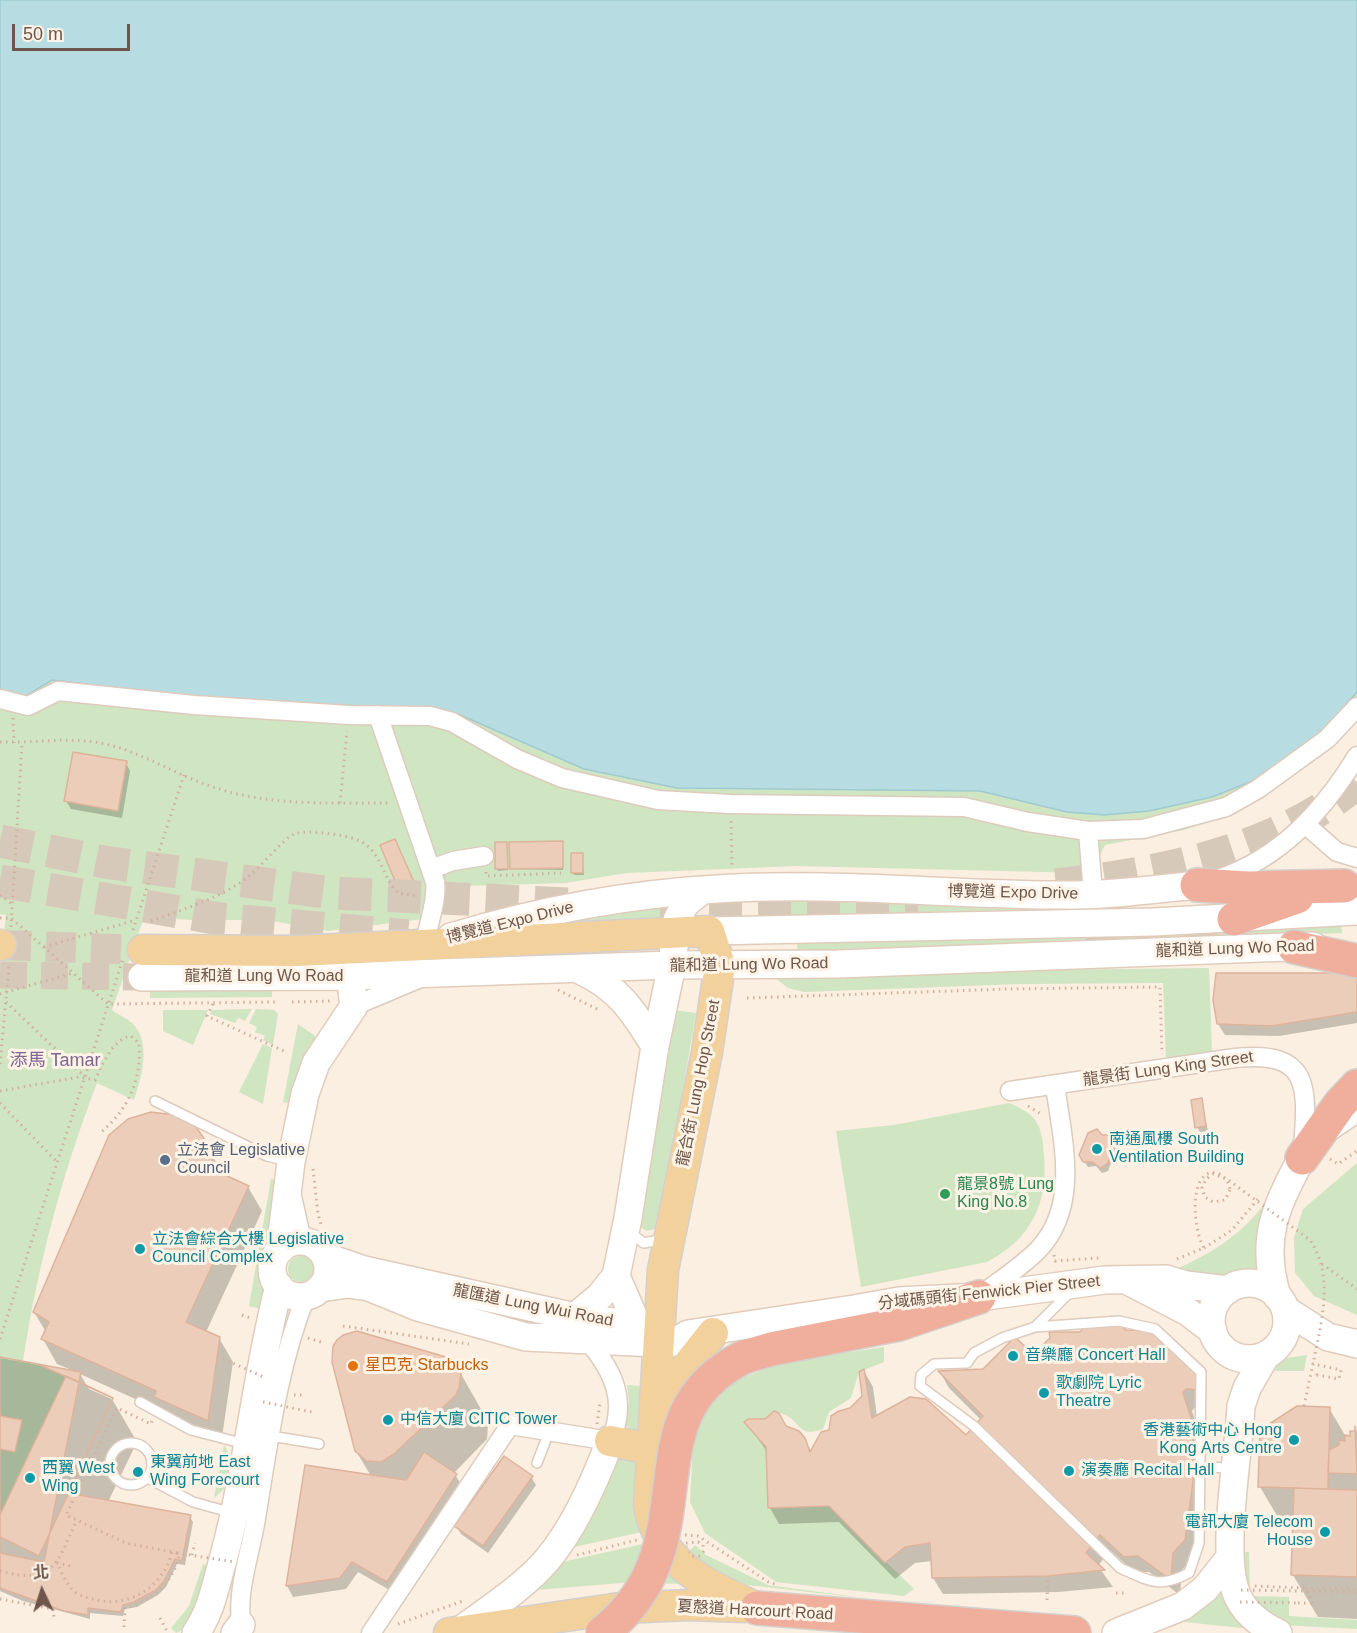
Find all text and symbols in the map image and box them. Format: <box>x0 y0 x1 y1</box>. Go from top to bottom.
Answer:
scale bar <box>15 12 134 50</box>
text: 50 m <box>23 24 63 44</box>
street label: 博覽道 Expo Drive <box>947 882 1079 904</box>
street label: 博覽道 Expo Drive <box>444 898 576 948</box>
street label: 龍和道 Lung Wo Road <box>1155 937 1315 961</box>
street label: 龍和道 Lung Wo Road <box>669 954 829 976</box>
street label: 龍和道 Lung Wo Road <box>185 967 343 987</box>
street label: 龍合街 Lung Hop Street <box>673 998 725 1168</box>
street label: 龍景街 Lung King Street <box>1082 1048 1254 1090</box>
district label: 添馬 Tamar <box>9 1050 101 1072</box>
place label: 南通風樓 South Ventilation Building <box>1109 1130 1244 1168</box>
place label: 立法會 Legislative Council <box>177 1141 305 1179</box>
marker: 南通風樓 South Ventilation Building <box>1090 1142 1104 1156</box>
marker: 立法會 Legislative Council <box>158 1153 172 1167</box>
place label: 龍景8號 Lung King No.8 <box>957 1175 1054 1213</box>
marker: 龍景8號 Lung King No.8 <box>938 1187 952 1201</box>
place label: 立法會綜合大樓 Legislative Council Complex <box>152 1230 344 1268</box>
marker: 立法會綜合大樓 Legislative Council Complex <box>133 1242 147 1256</box>
street label: 分域碼頭街 Fenwick Pier Street <box>877 1272 1101 1314</box>
street label: 龍匯道 Lung Wui Road <box>451 1281 615 1331</box>
place label: 音樂廳 Concert Hall <box>1025 1346 1165 1366</box>
marker: 音樂廳 Concert Hall <box>1006 1349 1020 1363</box>
place label: 星巴克 Starbucks <box>365 1356 489 1376</box>
marker: 星巴克 Starbucks <box>346 1359 360 1373</box>
place label: 歌劇院 Lyric Theatre <box>1056 1374 1142 1412</box>
marker: 歌劇院 Lyric Theatre <box>1037 1386 1051 1400</box>
place label: 中信大廈 CITIC Tower <box>400 1410 557 1430</box>
marker: 中信大廈 CITIC Tower <box>381 1413 395 1427</box>
place label: 香港藝術中心 Hong Kong Arts Centre <box>1143 1421 1282 1459</box>
marker: 香港藝術中心 Hong Kong Arts Centre <box>1287 1433 1301 1447</box>
place label: 東翼前地 East Wing Forecourt <box>150 1453 259 1491</box>
place label: 西翼 West Wing <box>42 1459 115 1497</box>
place label: 演奏廳 Recital Hall <box>1081 1461 1214 1481</box>
marker: 演奏廳 Recital Hall <box>1062 1464 1076 1478</box>
marker: 東翼前地 East Wing Forecourt <box>131 1465 145 1479</box>
marker: 西翼 West Wing <box>23 1471 37 1485</box>
place label: 電訊大廈 Telecom House <box>1185 1513 1313 1551</box>
marker: 電訊大廈 Telecom House <box>1318 1525 1332 1539</box>
north arrow <box>12 1561 72 1621</box>
text: 北 <box>32 1564 49 1582</box>
street label: 夏慤道 Harcourt Road <box>676 1597 834 1625</box>

